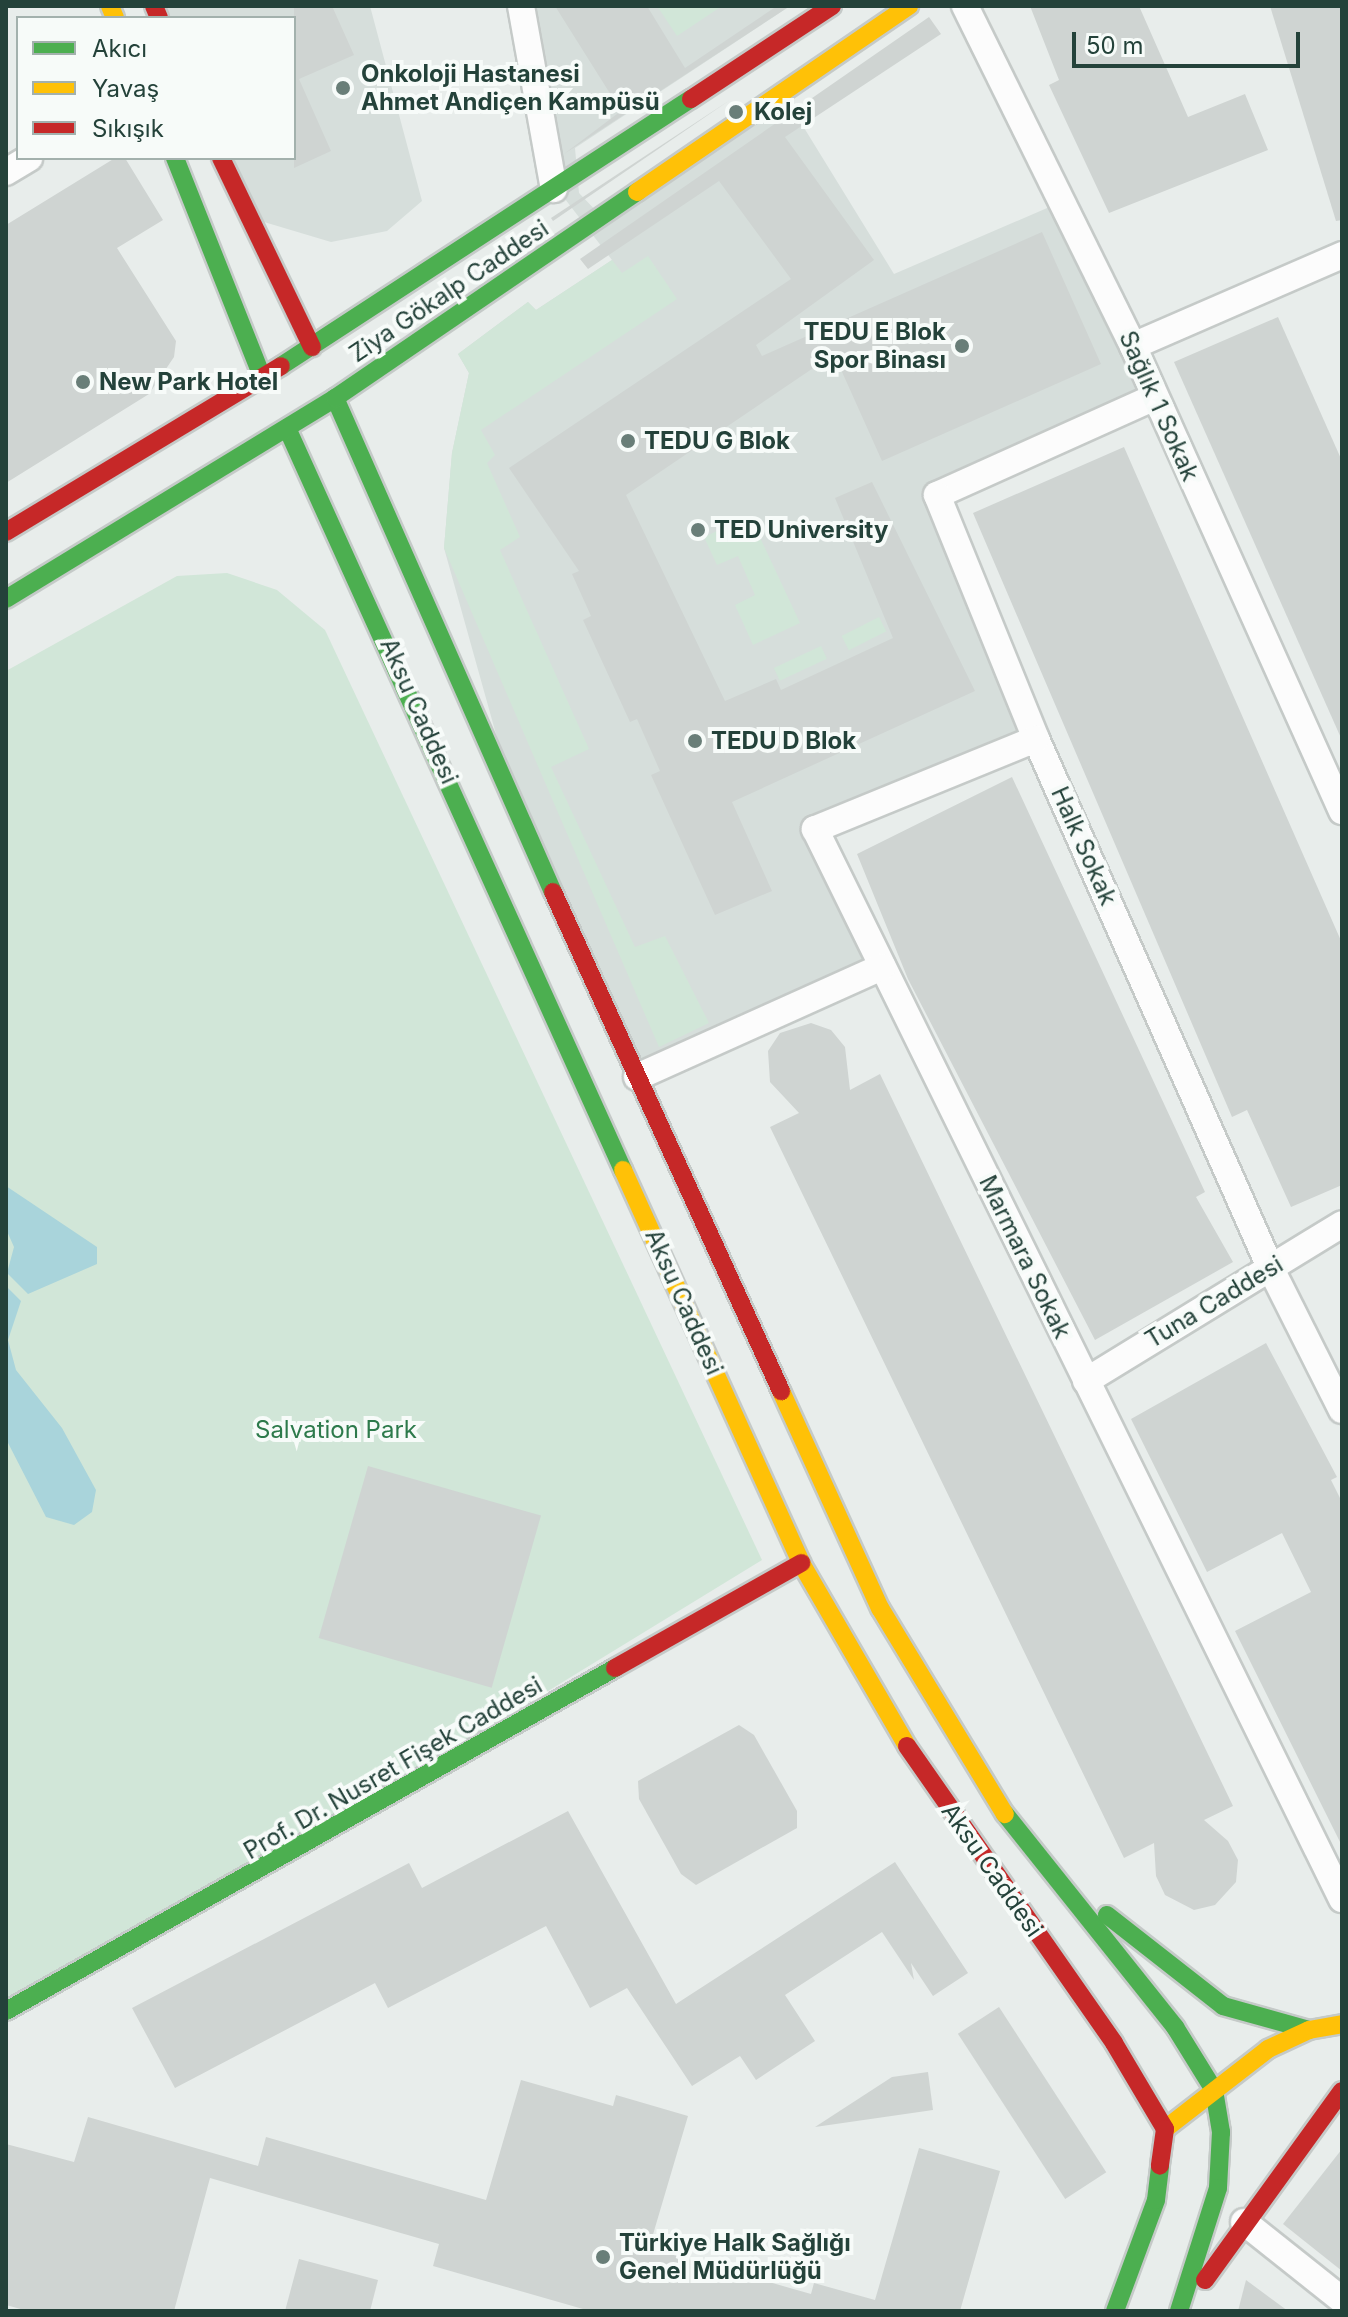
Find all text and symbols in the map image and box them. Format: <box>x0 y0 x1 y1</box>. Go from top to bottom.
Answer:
legend <box>16 16 296 160</box>
scale bar <box>1076 16 1304 66</box>
text: 50 m <box>1086 31 1144 60</box>
text: Akıcı <box>92 34 147 63</box>
place label: Onkoloji Hastanesi Ahmet Andiçen Kampüsü <box>361 60 660 116</box>
text: Yavaş <box>92 74 159 103</box>
marker: Onkoloji Hastanesi Ahmet Andiçen Kampüsü <box>332 77 354 99</box>
place label: Kolej <box>754 98 812 126</box>
marker: Kolej <box>725 101 747 123</box>
text: Sıkışık <box>92 114 164 143</box>
street label: Ziya Gökalp Caddesi <box>344 214 554 368</box>
place label: TEDU E Blok Spor Binası <box>804 318 946 374</box>
street label: Sağlık 1 Sokak <box>1113 326 1205 486</box>
marker: TEDU E Blok Spor Binası <box>953 337 971 355</box>
place label: New Park Hotel <box>99 368 278 396</box>
marker: New Park Hotel <box>74 373 92 391</box>
place label: TEDU G Blok <box>644 427 790 455</box>
marker: TEDU G Blok <box>619 432 637 450</box>
place label: TED University <box>714 516 888 544</box>
marker: TED University <box>689 521 707 539</box>
street label: Aksu Caddesi <box>374 634 464 788</box>
place label: TEDU D Blok <box>711 727 856 755</box>
marker: TEDU D Blok <box>686 732 704 750</box>
street label: Halk Sokak <box>1045 782 1123 910</box>
street label: Marmara Sokak <box>973 1171 1077 1343</box>
street label: Aksu Caddesi <box>639 1225 729 1379</box>
street label: Tuna Caddesi <box>1140 1250 1288 1354</box>
park label: Salvation Park <box>255 1416 417 1444</box>
street label: Prof. Dr. Nusret Fişek Caddesi <box>239 1671 547 1865</box>
street label: Aksu Caddesi <box>935 1798 1049 1942</box>
place label: Türkiye Halk Sağlığı Genel Müdürlüğü <box>619 2229 851 2285</box>
marker: Türkiye Halk Sağlığı Genel Müdürlüğü <box>594 2248 612 2266</box>

